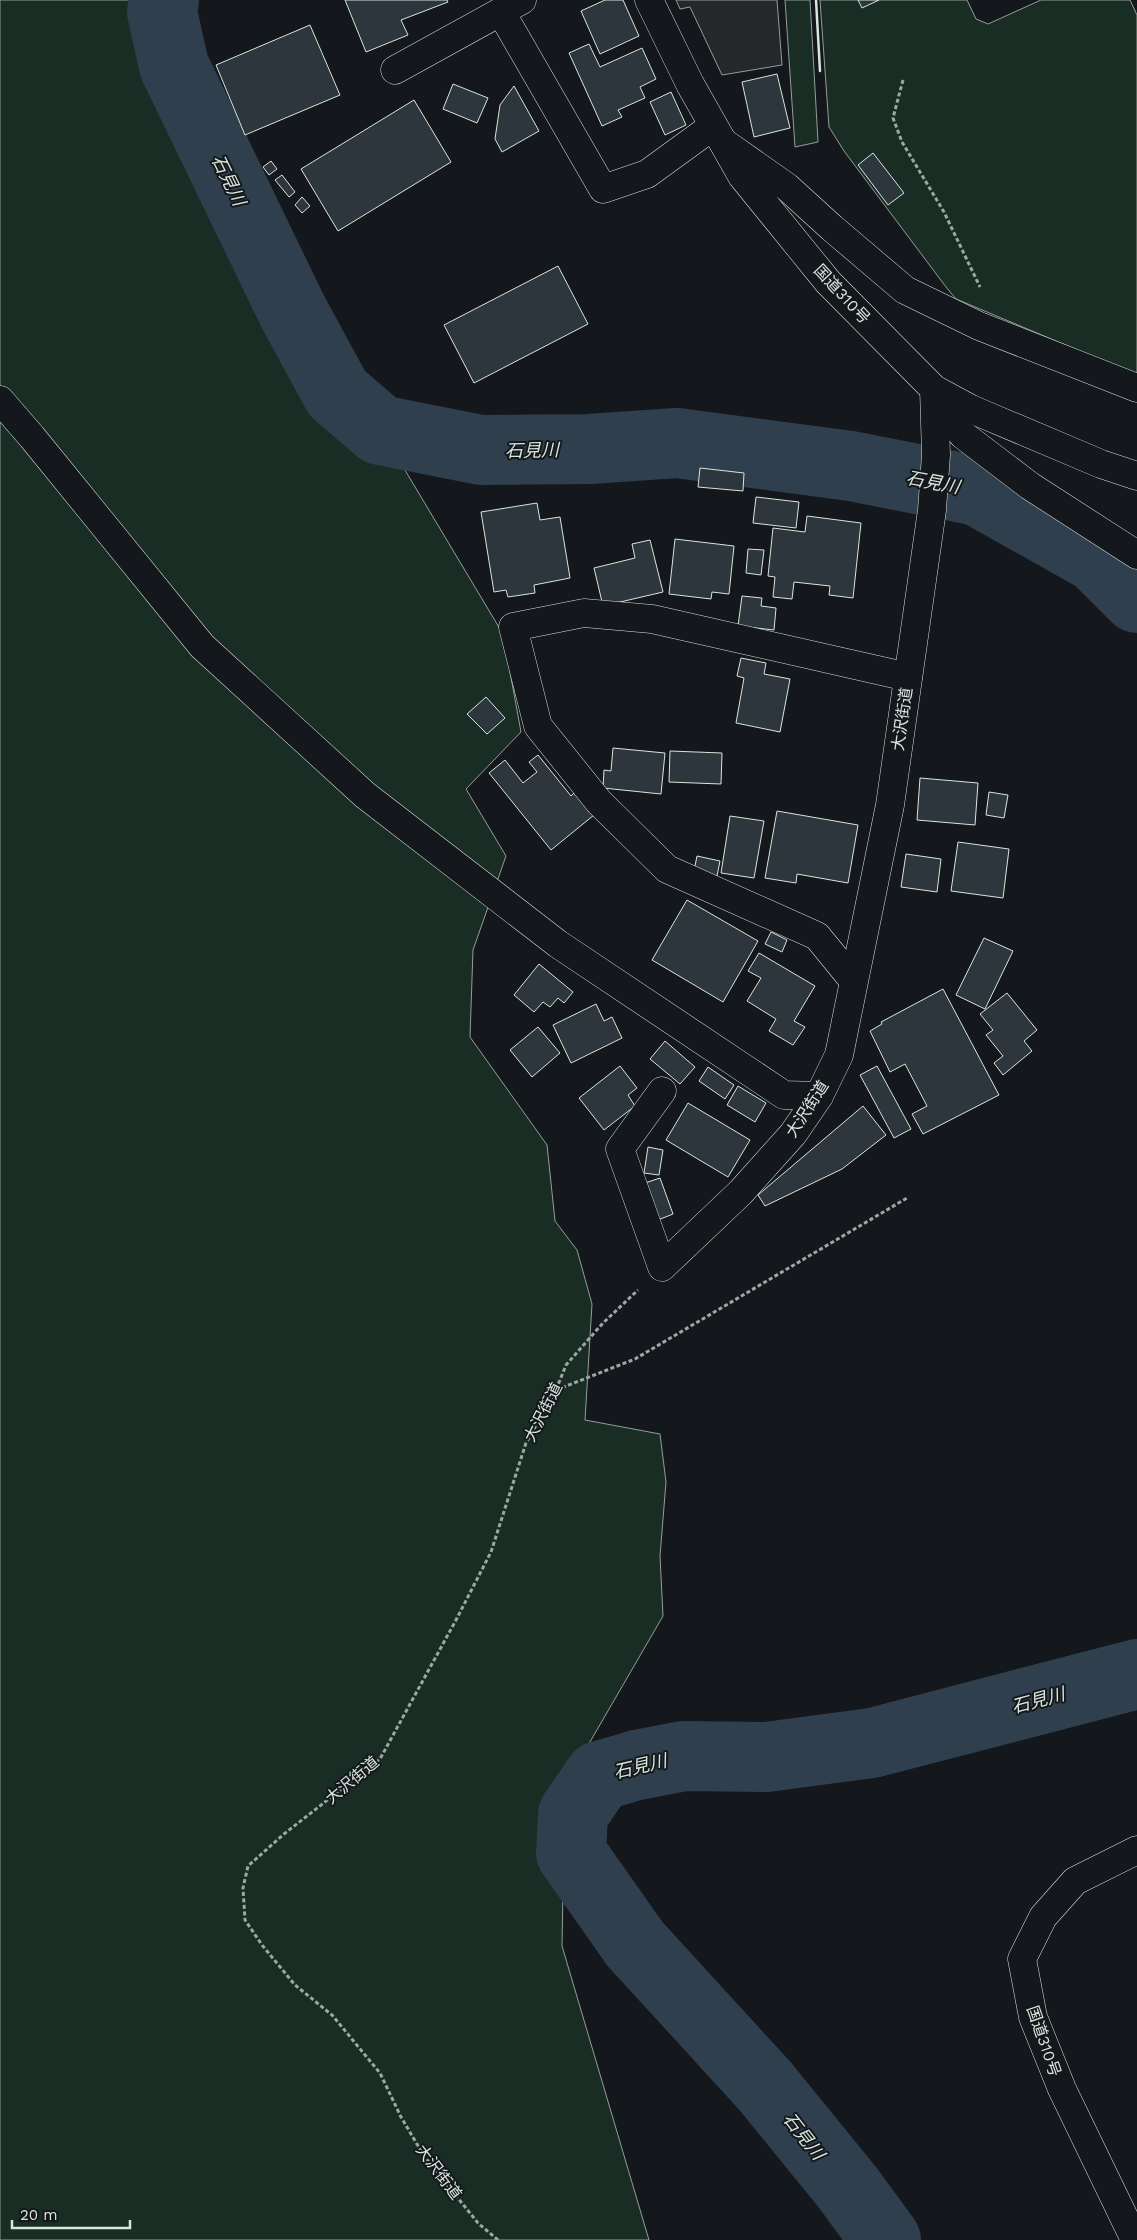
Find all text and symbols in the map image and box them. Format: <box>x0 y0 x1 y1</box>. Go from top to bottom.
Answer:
water label: 石見川 <box>208 151 251 211</box>
street label: 国道310号 <box>810 261 874 327</box>
water label: 石見川 <box>505 439 561 461</box>
water label: 石見川 <box>904 467 963 498</box>
street label: 大沢街道 <box>888 686 916 752</box>
street label: 大沢街道 <box>782 1077 832 1141</box>
street label: 大沢街道 <box>520 1379 566 1445</box>
water label: 石見川 <box>1009 1682 1069 1717</box>
water label: 石見川 <box>611 1749 671 1782</box>
street label: 大沢街道 <box>321 1752 383 1808</box>
street label: 国道310号 <box>1023 2003 1065 2079</box>
water label: 石見川 <box>779 2108 830 2165</box>
street label: 大沢街道 <box>412 2141 466 2203</box>
scale bar <box>12 2198 130 2230</box>
text: 20 m <box>20 2206 58 2224</box>

